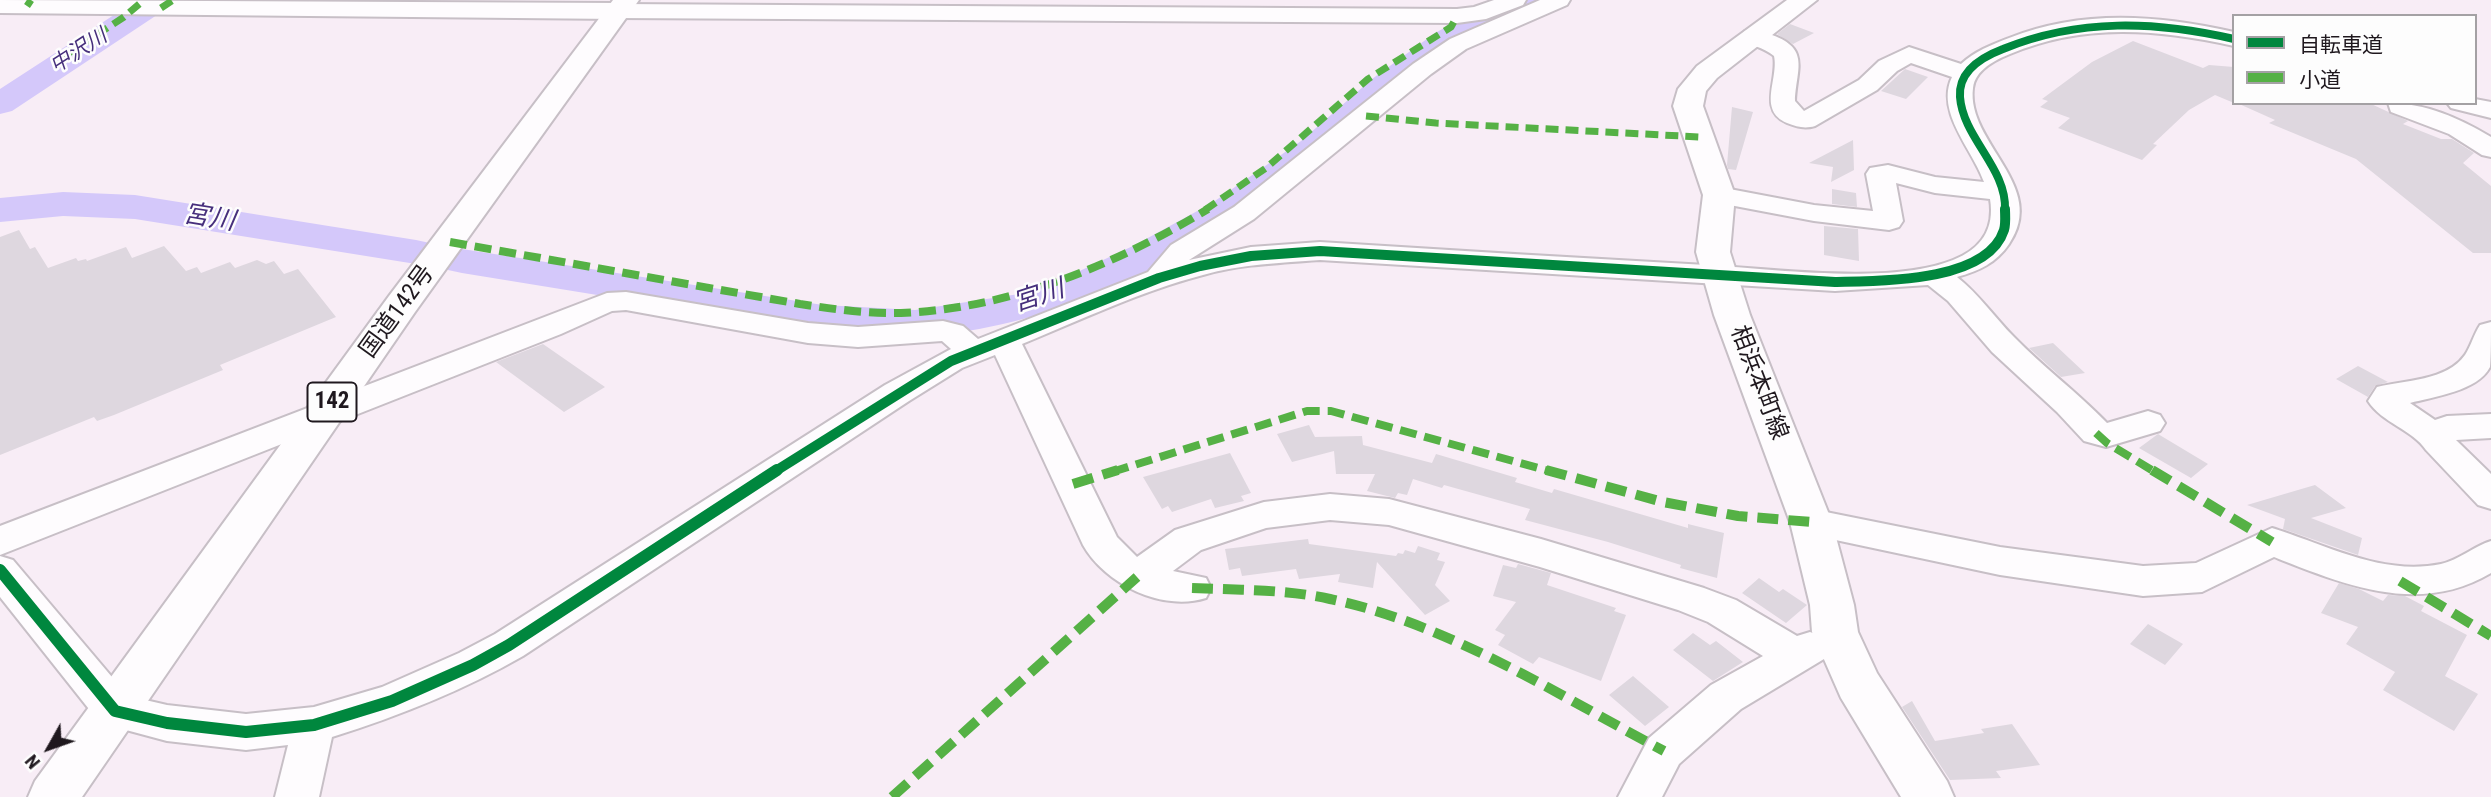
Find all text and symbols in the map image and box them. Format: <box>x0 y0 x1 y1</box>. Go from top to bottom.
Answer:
legend <box>2232 14 2477 105</box>
water label: 中沢川 <box>46 24 112 80</box>
text: 自転車道 <box>2299 33 2383 57</box>
text: 小道 <box>2299 68 2341 92</box>
water label: 宮川 <box>181 200 237 238</box>
street label: 国道142号 <box>355 260 441 364</box>
water label: 宮川 <box>1009 274 1069 320</box>
street label: 相浜本町線 <box>1723 322 1793 444</box>
road number: 142 <box>308 382 356 422</box>
north arrow <box>14 713 84 783</box>
text: N <box>20 750 45 774</box>

